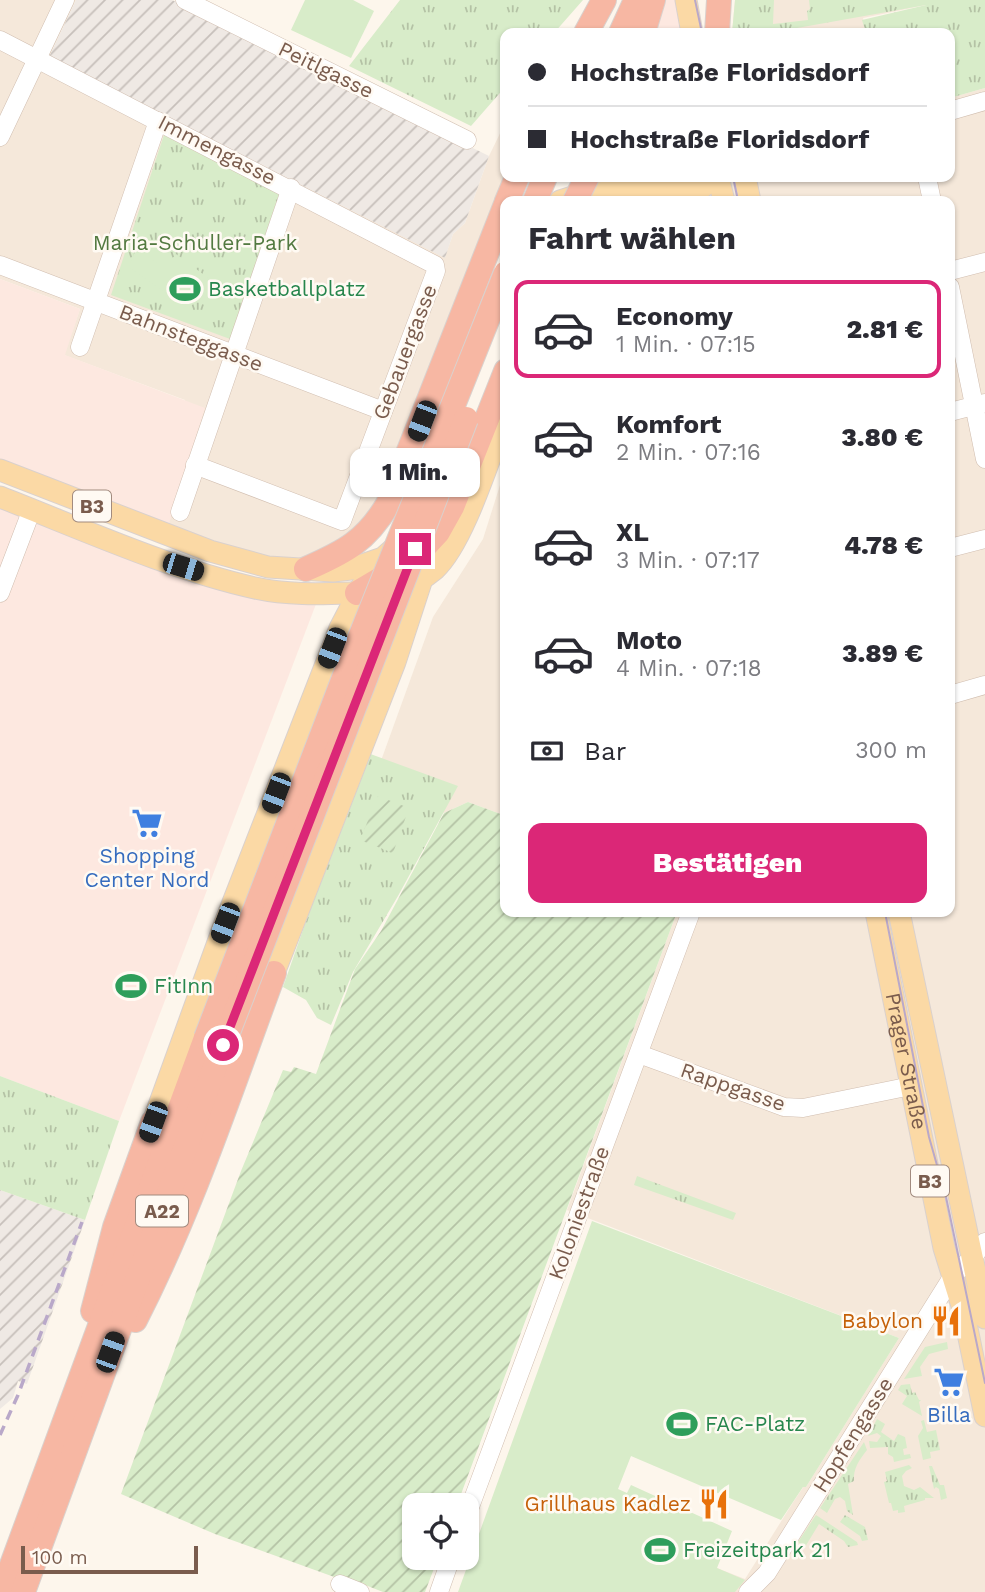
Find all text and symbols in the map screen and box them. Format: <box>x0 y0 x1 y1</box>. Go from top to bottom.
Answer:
street label: Peitlgasse <box>275 36 378 103</box>
text: Hochstraße Floridsdorf <box>570 57 869 87</box>
street label: Immengasse <box>154 109 280 190</box>
text: Hochstraße Floridsdorf <box>570 124 869 154</box>
text: Fahrt wählen <box>528 219 736 257</box>
park label: Maria-Schuller-Park <box>93 230 297 255</box>
sports icon: Basketballplatz <box>168 272 202 306</box>
place label: Basketballplatz <box>208 276 366 301</box>
street label: Gebauergasse <box>367 281 442 423</box>
icon: car <box>532 298 595 361</box>
street label: Bahnsteggasse <box>116 299 267 376</box>
text: Economy <box>616 301 733 331</box>
text: 2.81 € <box>846 314 923 344</box>
text: 1 Min. · 07:15 <box>616 331 756 358</box>
car <box>405 398 440 444</box>
icon: car <box>532 406 595 469</box>
text: Komfort <box>616 409 721 439</box>
text: 3.80 € <box>841 422 923 452</box>
text: 2 Min. · 07:16 <box>616 439 761 466</box>
callout: 1 Min. <box>350 448 480 496</box>
text: 1 Min. <box>382 459 448 486</box>
road number: B3 <box>73 491 111 522</box>
icon: car <box>532 514 595 577</box>
text: XL <box>616 517 649 547</box>
text: 4.78 € <box>844 530 923 560</box>
route end <box>399 533 431 565</box>
text: 3 Min. · 07:17 <box>616 547 760 574</box>
car <box>160 551 207 583</box>
icon: car <box>532 622 595 685</box>
car <box>315 625 350 671</box>
text: Moto <box>616 625 682 655</box>
text: 3.89 € <box>842 638 923 668</box>
text: 4 Min. · 07:18 <box>616 655 762 682</box>
icon: cash <box>528 732 566 770</box>
text: Bar <box>584 736 626 766</box>
text: 300 m <box>855 737 927 764</box>
car <box>259 770 294 816</box>
supermarket icon: Shopping Center Nord <box>130 806 164 840</box>
button: Bestätigen <box>528 823 927 903</box>
place label: Shopping Center Nord <box>85 843 209 892</box>
car <box>208 900 243 946</box>
sports icon: FitInn <box>114 969 148 1003</box>
place label: FitInn <box>154 973 213 998</box>
street label: Prager Straße <box>881 990 933 1132</box>
route start <box>207 1029 239 1061</box>
street label: Rappgasse <box>677 1057 789 1116</box>
car <box>136 1099 171 1145</box>
street label: Koloniestraße <box>543 1143 614 1283</box>
road number: B3 <box>911 1166 949 1196</box>
road number: A22 <box>136 1196 188 1226</box>
restaurant icon: Babylon <box>929 1304 963 1338</box>
place label: Babylon <box>842 1308 923 1333</box>
car <box>93 1329 128 1375</box>
supermarket icon: Billa <box>932 1365 966 1399</box>
street label: Hopfengasse <box>807 1372 898 1497</box>
place label: Billa <box>927 1402 971 1427</box>
sports icon: FAC-Platz <box>665 1407 699 1441</box>
place label: FAC-Platz <box>705 1411 805 1436</box>
restaurant icon: Grillhaus Kadlez <box>697 1487 731 1521</box>
place label: Grillhaus Kadlez <box>524 1491 691 1516</box>
map controls <box>402 1493 479 1570</box>
button: locate <box>402 1493 479 1570</box>
sports icon: Freizeitpark 21 <box>643 1533 677 1567</box>
place label: Freizeitpark 21 <box>683 1537 831 1562</box>
scale bar <box>21 1543 198 1575</box>
text: 100 m <box>32 1546 88 1569</box>

